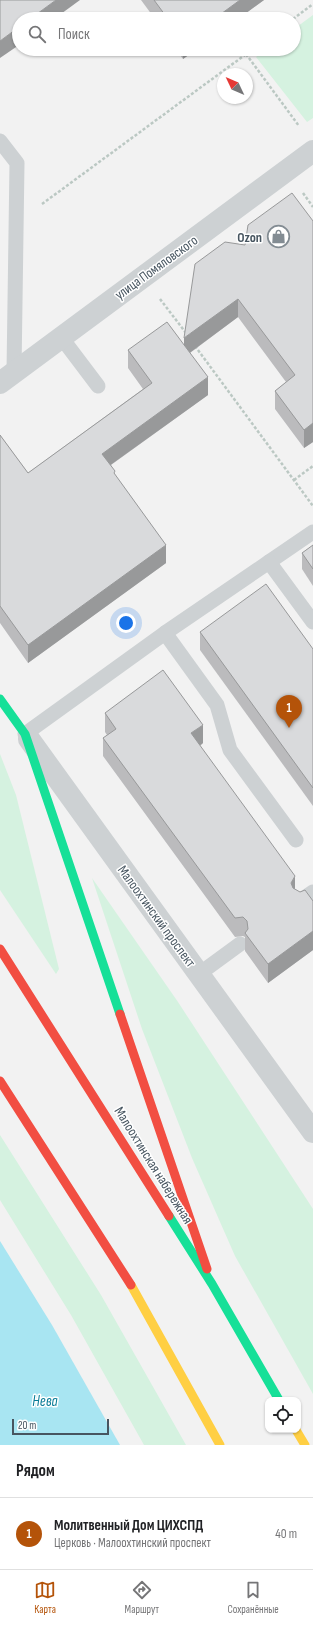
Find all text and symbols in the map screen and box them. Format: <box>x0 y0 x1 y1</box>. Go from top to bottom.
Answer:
search box <box>12 12 301 56</box>
icon: search <box>26 23 48 45</box>
text: Поиск <box>58 25 90 44</box>
north arrow <box>217 68 253 104</box>
shop icon: Ozon <box>265 224 291 250</box>
place label: Ozon <box>237 229 262 246</box>
street label: улица Помяловского <box>111 231 201 303</box>
your location <box>116 613 136 633</box>
pin: 1 <box>276 695 302 728</box>
street label: Малоохтинский проспект <box>114 862 199 971</box>
street label: Малоохтинская набережная <box>111 1104 196 1227</box>
water label: Нева <box>32 1392 58 1411</box>
map controls <box>265 1397 301 1433</box>
button: locate <box>265 1397 301 1433</box>
scale bar <box>12 1417 109 1436</box>
text: 20 m <box>18 1419 36 1432</box>
text: Рядом <box>16 1461 55 1481</box>
text: Молитвенный Дом ЦИХСПД <box>54 1516 203 1535</box>
text: 1 <box>26 1526 32 1542</box>
text: 40 m <box>275 1526 297 1542</box>
text: Церковь · Малоохтинский проспект <box>54 1535 211 1551</box>
tab: Карта <box>34 1579 56 1616</box>
tab: Маршрут <box>125 1579 159 1616</box>
tab: Сохранённые <box>227 1579 279 1616</box>

